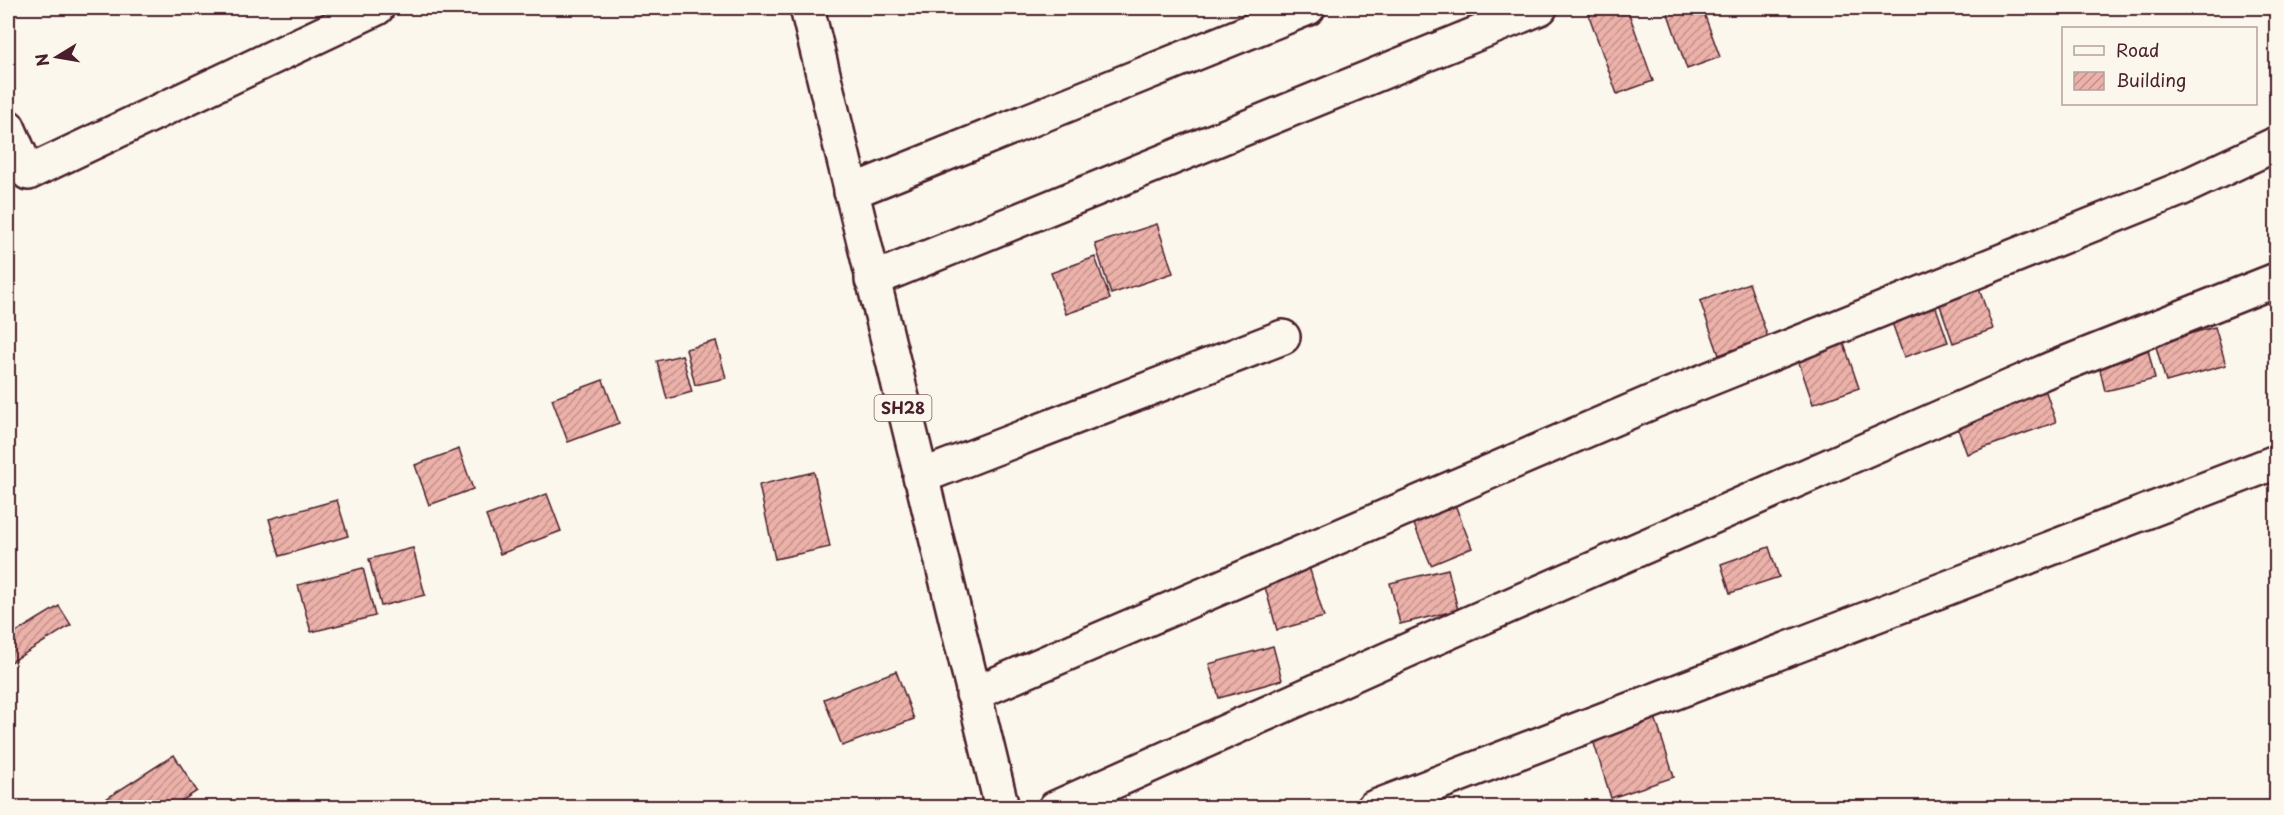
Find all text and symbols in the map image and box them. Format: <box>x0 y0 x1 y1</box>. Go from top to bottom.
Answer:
north arrow <box>27 27 87 87</box>
legend <box>2062 27 2257 105</box>
text: Road <box>2116 36 2160 63</box>
text: N <box>28 52 54 69</box>
text: Building <box>2116 66 2186 93</box>
road number: SH28 <box>874 395 932 421</box>

